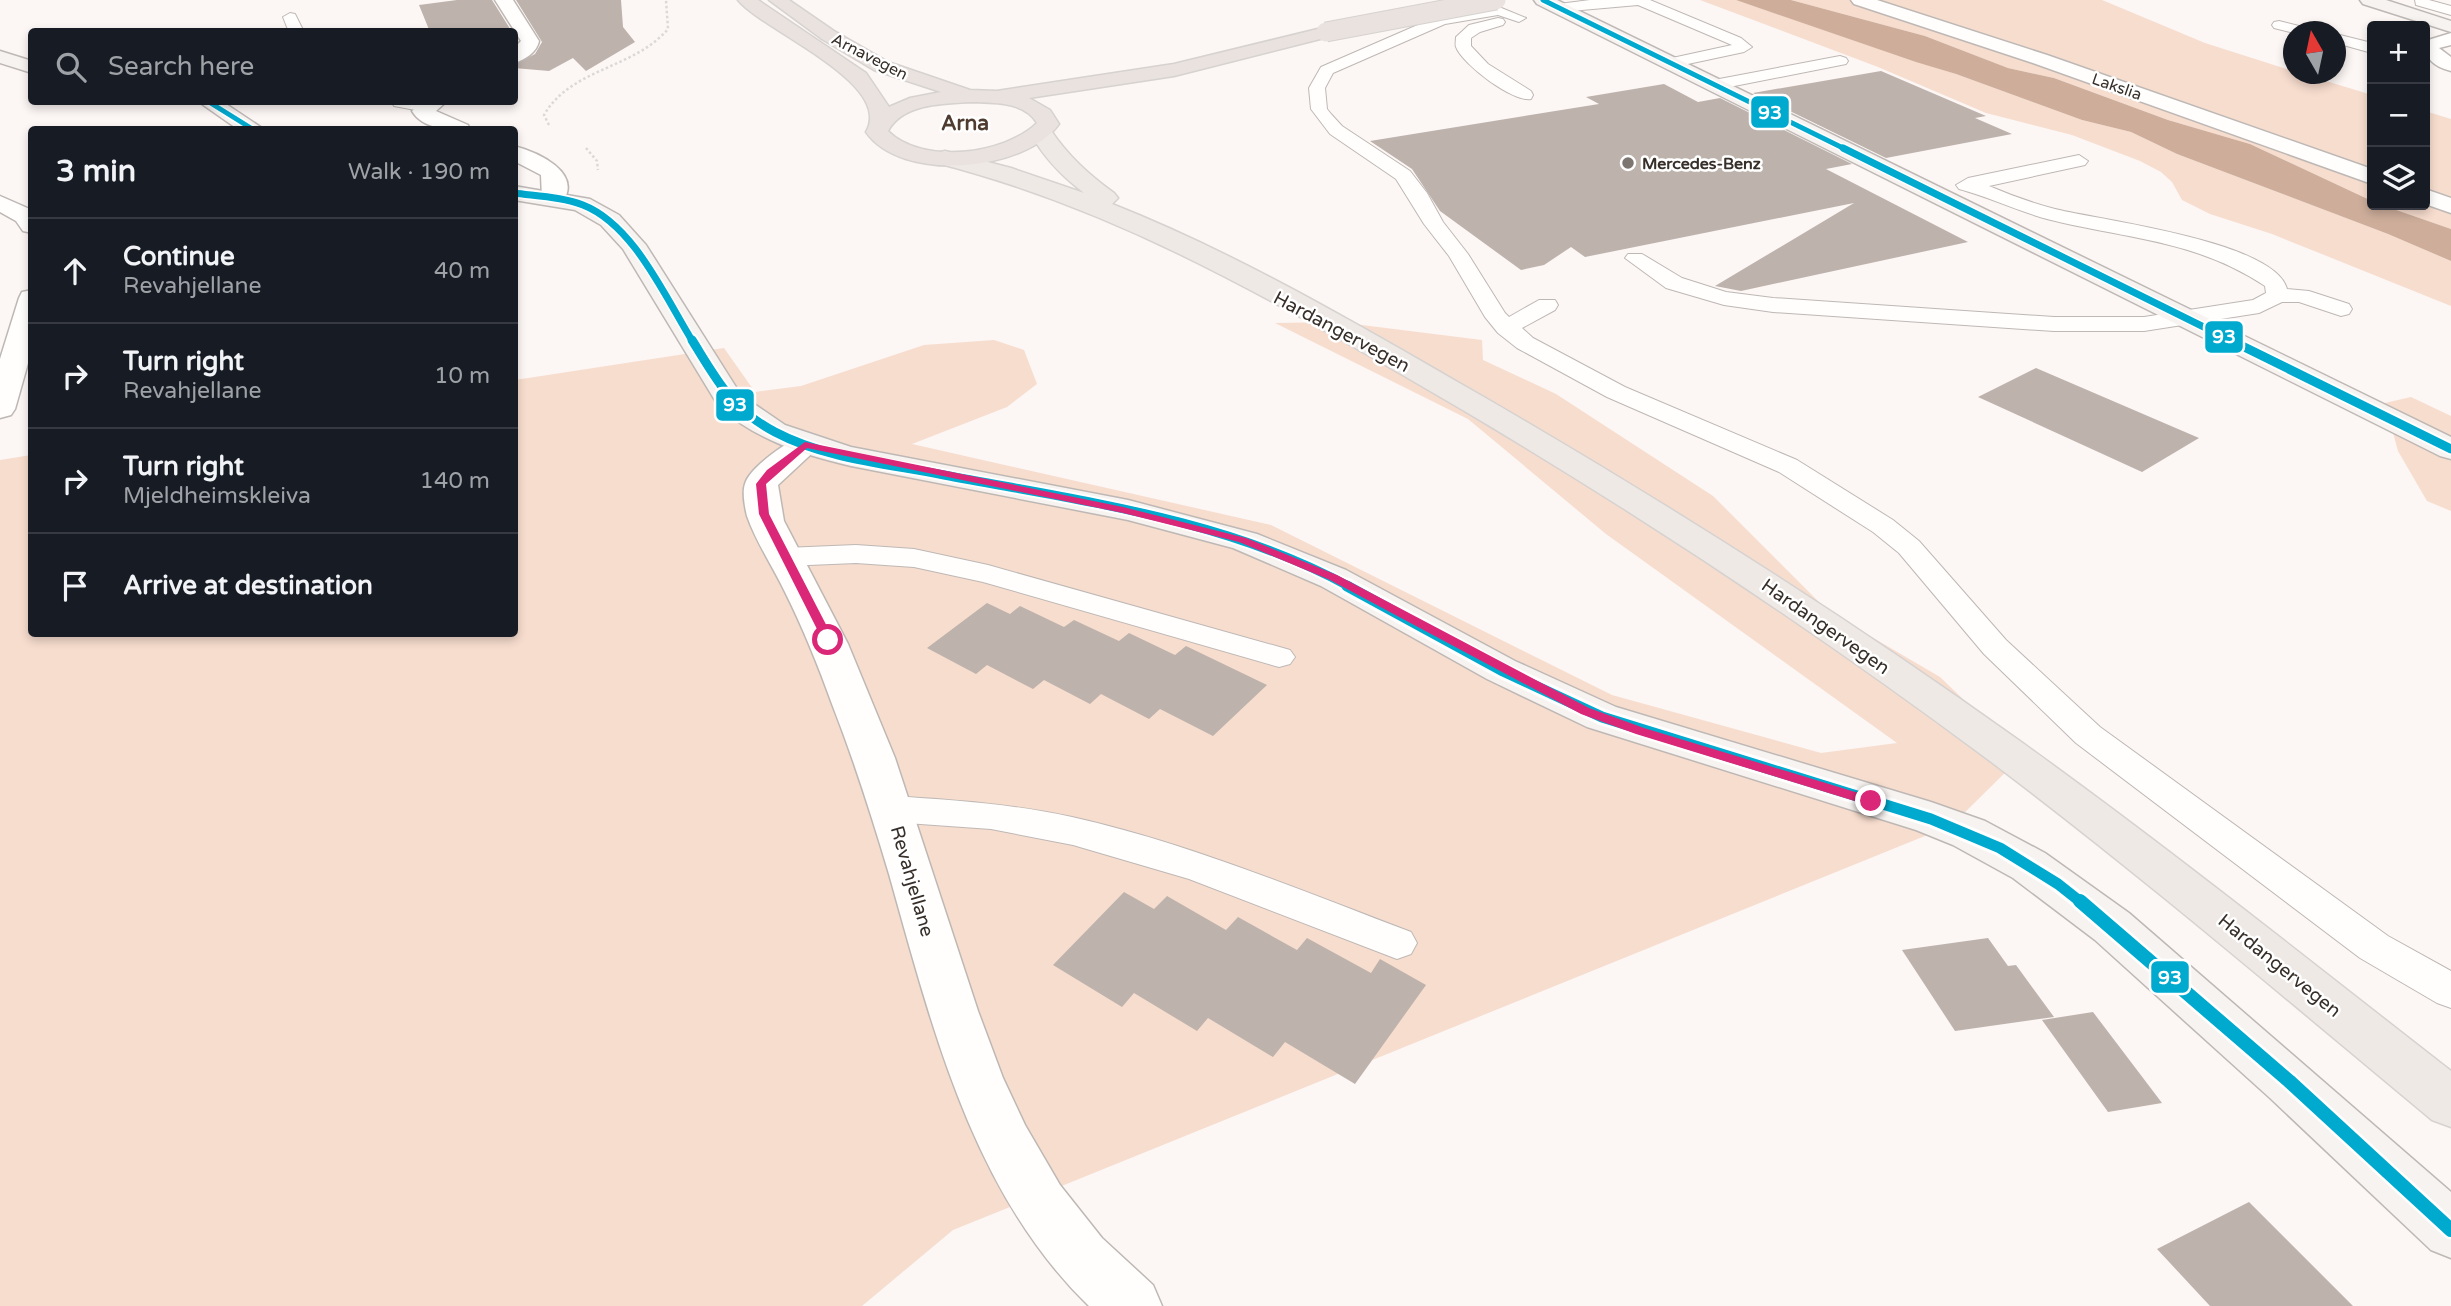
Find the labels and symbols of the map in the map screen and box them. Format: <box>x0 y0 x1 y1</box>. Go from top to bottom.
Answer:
north arrow <box>2283 21 2346 84</box>
street label: Arnavegen <box>828 29 911 85</box>
street label: Lakslia <box>2089 69 2144 105</box>
line badge: 93 <box>1750 95 1790 129</box>
text: 93 <box>1758 102 1782 124</box>
district label: Arna <box>941 111 989 136</box>
place label: Mercedes-Benz <box>1642 154 1761 174</box>
marker: Mercedes-Benz <box>1620 155 1636 171</box>
street label: Hardangervegen <box>1270 287 1413 377</box>
line badge: 93 <box>2204 320 2244 354</box>
text: 93 <box>2212 326 2236 348</box>
line badge: 93 <box>715 388 755 422</box>
text: 93 <box>723 394 747 416</box>
street label: Hardangervegen <box>1757 574 1894 679</box>
route start <box>812 624 843 655</box>
route end <box>1855 785 1886 816</box>
street label: Revahjellane <box>886 823 938 939</box>
street label: Hardangervegen <box>2214 910 2345 1022</box>
line badge: 93 <box>2150 960 2190 994</box>
text: 93 <box>2158 967 2182 989</box>

